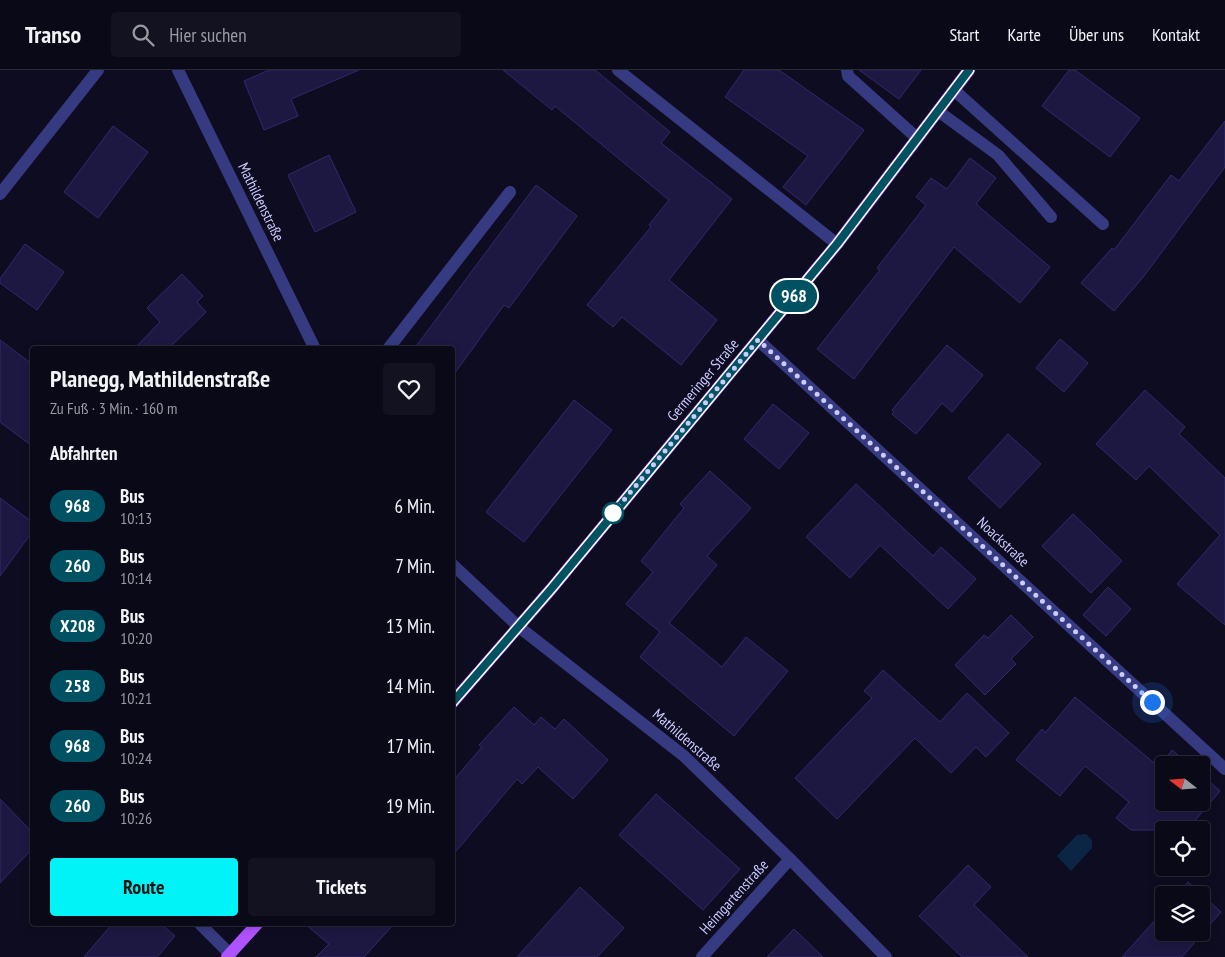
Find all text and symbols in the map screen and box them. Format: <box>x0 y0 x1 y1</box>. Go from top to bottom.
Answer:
search box <box>111 12 461 57</box>
text: Transo <box>25 19 81 50</box>
icon: search <box>129 21 157 49</box>
text: Hier suchen <box>169 23 247 47</box>
text: Start <box>949 23 980 46</box>
text: Karte <box>1008 23 1041 46</box>
text: Über uns <box>1069 23 1124 46</box>
text: Kontakt <box>1152 23 1200 46</box>
street label: Mathildenstraße <box>234 159 289 244</box>
line badge: 968 <box>765 280 823 312</box>
text: 968 <box>781 284 807 307</box>
street label: Germeringer Straße <box>663 335 743 425</box>
text: Planegg, Mathildenstraße <box>50 363 270 394</box>
button: heart <box>383 363 435 415</box>
text: Zu Fuß · 3 Min. · 160 m <box>50 398 177 418</box>
text: Abfahrten <box>50 441 117 465</box>
text: Bus <box>120 484 144 508</box>
text: 968 <box>65 494 90 517</box>
text: 6 Min. <box>394 494 435 518</box>
unlabelled marker <box>602 502 624 524</box>
text: 10:13 <box>120 508 152 528</box>
street label: Noackstraße <box>973 513 1033 571</box>
text: Bus <box>120 544 144 568</box>
text: 260 <box>65 554 90 577</box>
text: 7 Min. <box>395 554 435 578</box>
text: 10:14 <box>120 568 152 588</box>
text: Bus <box>120 604 145 628</box>
text: X208 <box>60 614 95 637</box>
text: 13 Min. <box>386 614 435 638</box>
text: 10:20 <box>120 628 152 648</box>
text: Bus <box>120 664 144 688</box>
text: 258 <box>65 674 90 697</box>
text: 14 Min. <box>386 674 435 698</box>
text: 10:21 <box>120 688 152 708</box>
your location <box>1140 690 1165 715</box>
street label: Mathildenstraße <box>649 705 726 775</box>
text: Bus <box>120 724 144 748</box>
text: 968 <box>65 734 90 757</box>
text: 17 Min. <box>387 734 435 758</box>
text: 10:24 <box>120 748 152 768</box>
north arrow <box>1155 756 1210 811</box>
map controls <box>1155 756 1210 941</box>
text: Bus <box>120 784 144 808</box>
text: 260 <box>65 794 90 817</box>
text: 19 Min. <box>386 794 435 818</box>
text: 10:26 <box>120 808 152 828</box>
button: locate <box>1155 821 1210 876</box>
street label: Heimgartenstraße <box>695 855 772 938</box>
button: Route <box>50 858 238 916</box>
button: Tickets <box>248 858 435 916</box>
button: layers <box>1155 886 1210 941</box>

